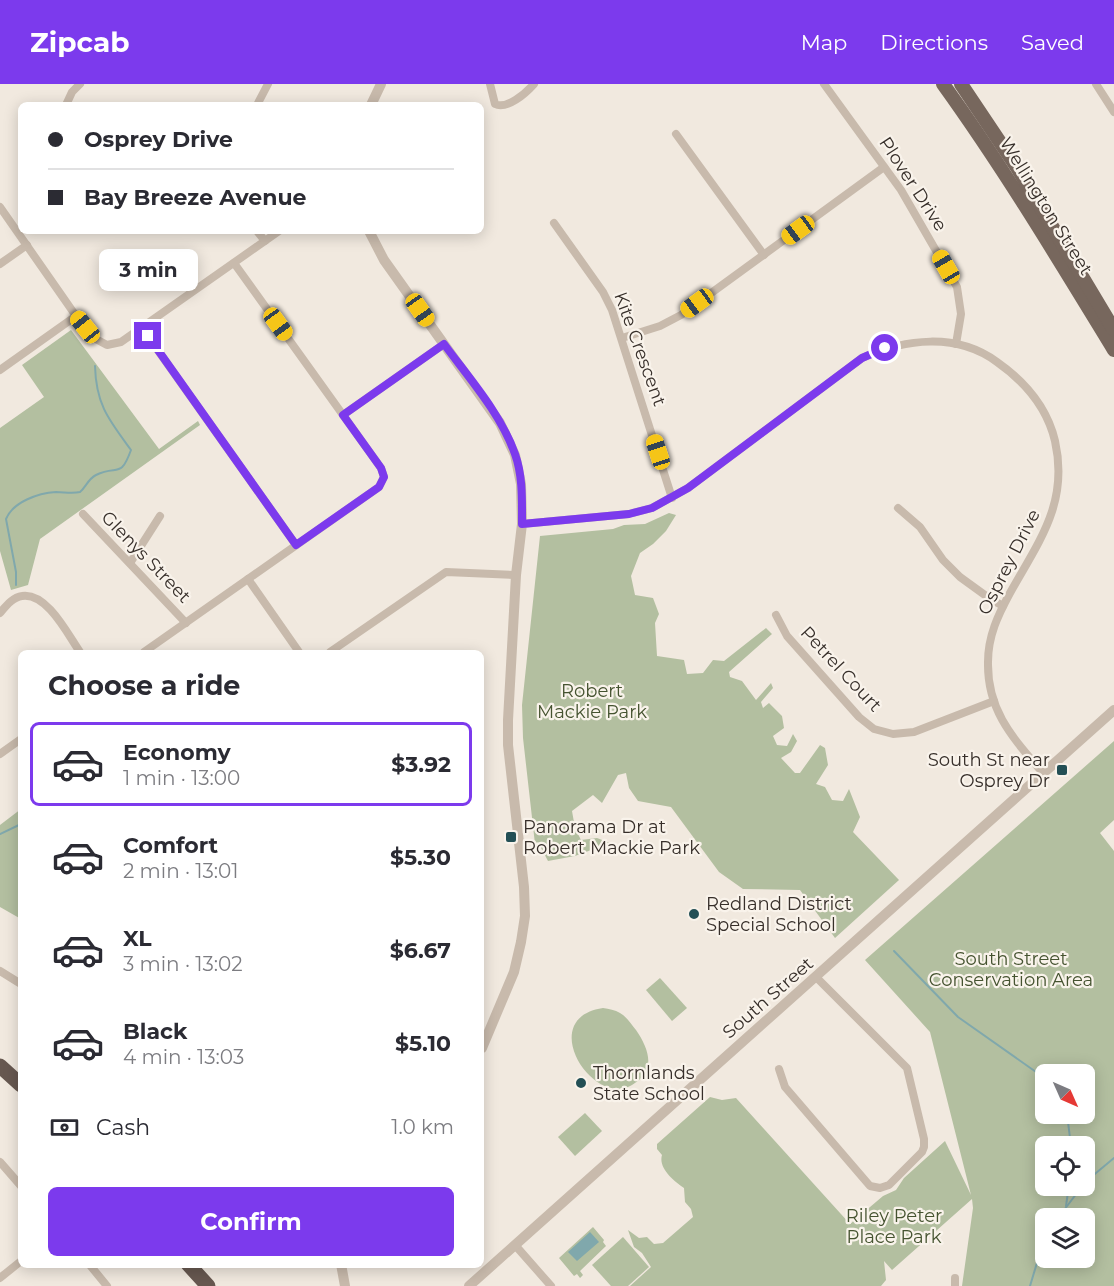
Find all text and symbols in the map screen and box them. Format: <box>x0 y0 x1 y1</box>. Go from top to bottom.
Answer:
text: Zipcab <box>30 25 130 59</box>
text: Map <box>801 30 847 55</box>
text: Directions <box>880 30 988 55</box>
text: Saved <box>1021 30 1084 55</box>
text: Osprey Drive <box>84 126 233 153</box>
street label: Plover Drive <box>874 133 952 235</box>
street label: Wellington Street <box>995 133 1097 279</box>
text: Bay Breeze Avenue <box>84 184 306 211</box>
car <box>778 212 818 248</box>
car <box>929 247 963 287</box>
callout: 3 min <box>98 249 198 291</box>
text: 3 min <box>119 258 178 282</box>
car <box>677 285 717 321</box>
street label: Kite Crescent <box>609 289 671 409</box>
car <box>402 290 438 330</box>
car <box>260 304 296 344</box>
car <box>67 307 103 347</box>
route end <box>134 322 161 349</box>
route start <box>871 334 898 361</box>
car <box>644 432 672 472</box>
street label: Osprey Drive <box>973 505 1045 618</box>
street label: Glenys Street <box>97 507 195 607</box>
street label: Petrel Court <box>796 622 886 716</box>
text: Choose a ride <box>48 669 240 702</box>
park label: Robert Mackie Park <box>537 680 647 723</box>
icon: car <box>51 737 105 791</box>
text: Economy <box>123 739 231 766</box>
place label: South St near Osprey Dr <box>928 749 1050 792</box>
text: $3.92 <box>391 751 451 778</box>
marker: South St near Osprey Dr <box>1055 763 1069 777</box>
text: 1 min · 13:00 <box>123 766 240 790</box>
place label: Panorama Dr at Robert Mackie Park <box>523 816 700 859</box>
icon: car <box>51 830 105 884</box>
marker: Panorama Dr at Robert Mackie Park <box>504 830 518 844</box>
text: Comfort <box>123 832 218 859</box>
text: $5.30 <box>390 844 451 871</box>
text: 2 min · 13:01 <box>123 859 238 883</box>
place label: Redland District Special School <box>706 893 852 936</box>
marker: Redland District Special School <box>687 907 701 921</box>
icon: car <box>51 923 105 977</box>
text: XL <box>123 925 152 952</box>
text: $6.67 <box>390 937 451 964</box>
park label: South Street Conservation Area <box>929 948 1093 991</box>
text: 3 min · 13:02 <box>123 952 243 976</box>
street label: South Street <box>718 953 818 1043</box>
icon: car <box>51 1016 105 1070</box>
text: Black <box>123 1018 187 1045</box>
text: $5.10 <box>395 1030 451 1057</box>
text: 4 min · 13:03 <box>123 1045 244 1069</box>
place label: Thornlands State School <box>593 1062 705 1105</box>
north arrow <box>1035 1064 1095 1124</box>
map controls <box>1035 1064 1095 1268</box>
marker: Thornlands State School <box>574 1076 588 1090</box>
icon: cash <box>48 1111 81 1144</box>
text: Cash <box>96 1114 150 1141</box>
text: 1.0 km <box>391 1115 454 1139</box>
button: locate <box>1035 1136 1095 1196</box>
button: Confirm <box>48 1187 454 1256</box>
park label: Riley Peter Place Park <box>846 1205 942 1248</box>
button: layers <box>1035 1208 1095 1268</box>

